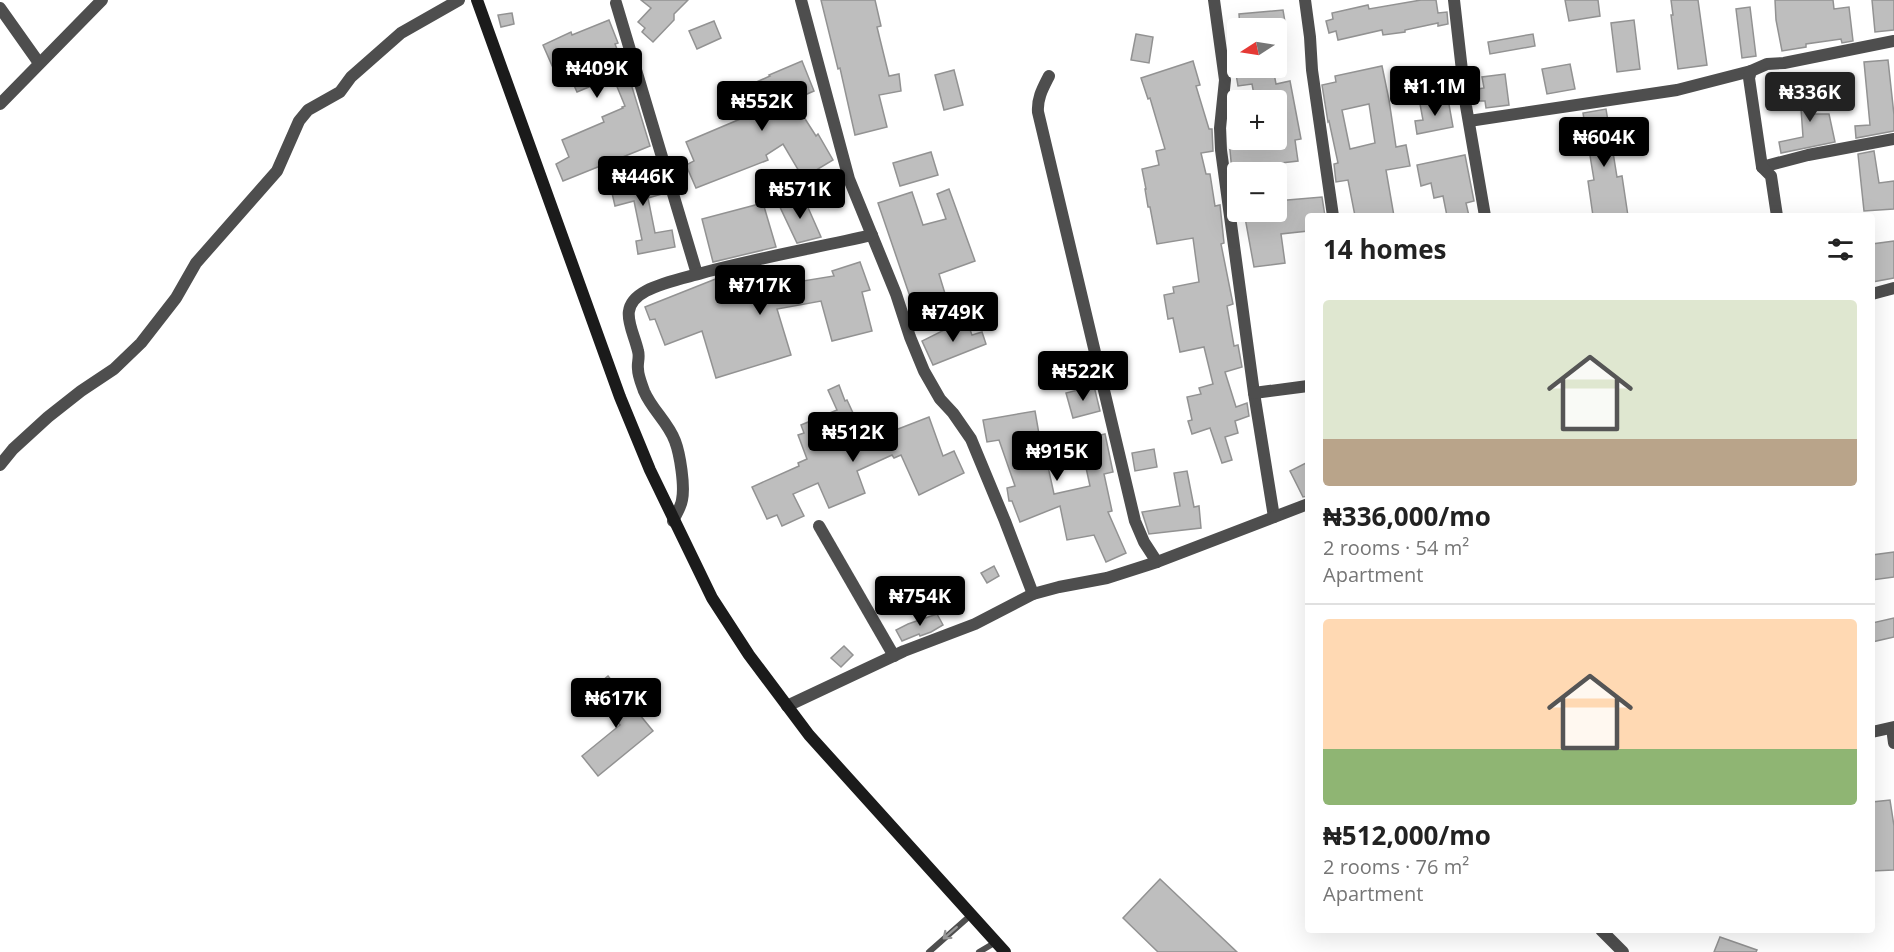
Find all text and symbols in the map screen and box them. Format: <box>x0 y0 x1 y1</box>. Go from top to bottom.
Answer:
north arrow <box>1227 18 1287 78</box>
map controls <box>1227 18 1287 222</box>
pin: ₦409K <box>555 48 639 99</box>
text: ₦409K <box>566 54 628 81</box>
pin: ₦1.1M <box>1393 66 1477 117</box>
text: ₦1.1M <box>1404 72 1466 99</box>
pin: ₦336K <box>1768 72 1852 123</box>
text: ₦336K <box>1779 78 1841 105</box>
pin: ₦552K <box>720 81 804 132</box>
text: ₦552K <box>731 87 793 114</box>
button: + <box>1227 90 1287 150</box>
pin: ₦604K <box>1562 117 1646 168</box>
text: ₦604K <box>1573 123 1635 150</box>
pin: ₦446K <box>601 156 685 207</box>
text: ₦446K <box>612 162 674 189</box>
button: − <box>1227 162 1287 222</box>
pin: ₦571K <box>758 169 842 220</box>
text: ₦571K <box>769 175 831 202</box>
text: 14 homes <box>1323 231 1447 267</box>
icon: filters <box>1824 233 1857 266</box>
pin: ₦717K <box>718 265 802 316</box>
text: ₦717K <box>729 271 791 298</box>
pin: ₦749K <box>911 292 995 343</box>
text: ₦749K <box>922 298 984 325</box>
icon: home <box>1536 339 1644 447</box>
pin: ₦522K <box>1041 351 1125 402</box>
text: ₦522K <box>1052 357 1114 384</box>
pin: ₦512K <box>811 412 895 463</box>
text: ₦512K <box>822 418 884 445</box>
pin: ₦915K <box>1015 431 1099 482</box>
text: ₦915K <box>1026 437 1088 464</box>
text: ₦336,000/mo <box>1323 498 1491 534</box>
text: 2 rooms · 54 m² <box>1323 534 1469 561</box>
text: Apartment <box>1323 561 1423 588</box>
pin: ₦754K <box>878 576 962 627</box>
text: ₦754K <box>889 582 951 609</box>
icon: home <box>1536 658 1644 766</box>
pin: ₦617K <box>574 678 658 729</box>
text: ₦617K <box>585 684 647 711</box>
text: ₦512,000/mo <box>1323 817 1491 853</box>
text: 2 rooms · 76 m² <box>1323 853 1469 880</box>
text: Apartment <box>1323 880 1423 907</box>
one-way arrow <box>943 926 958 940</box>

